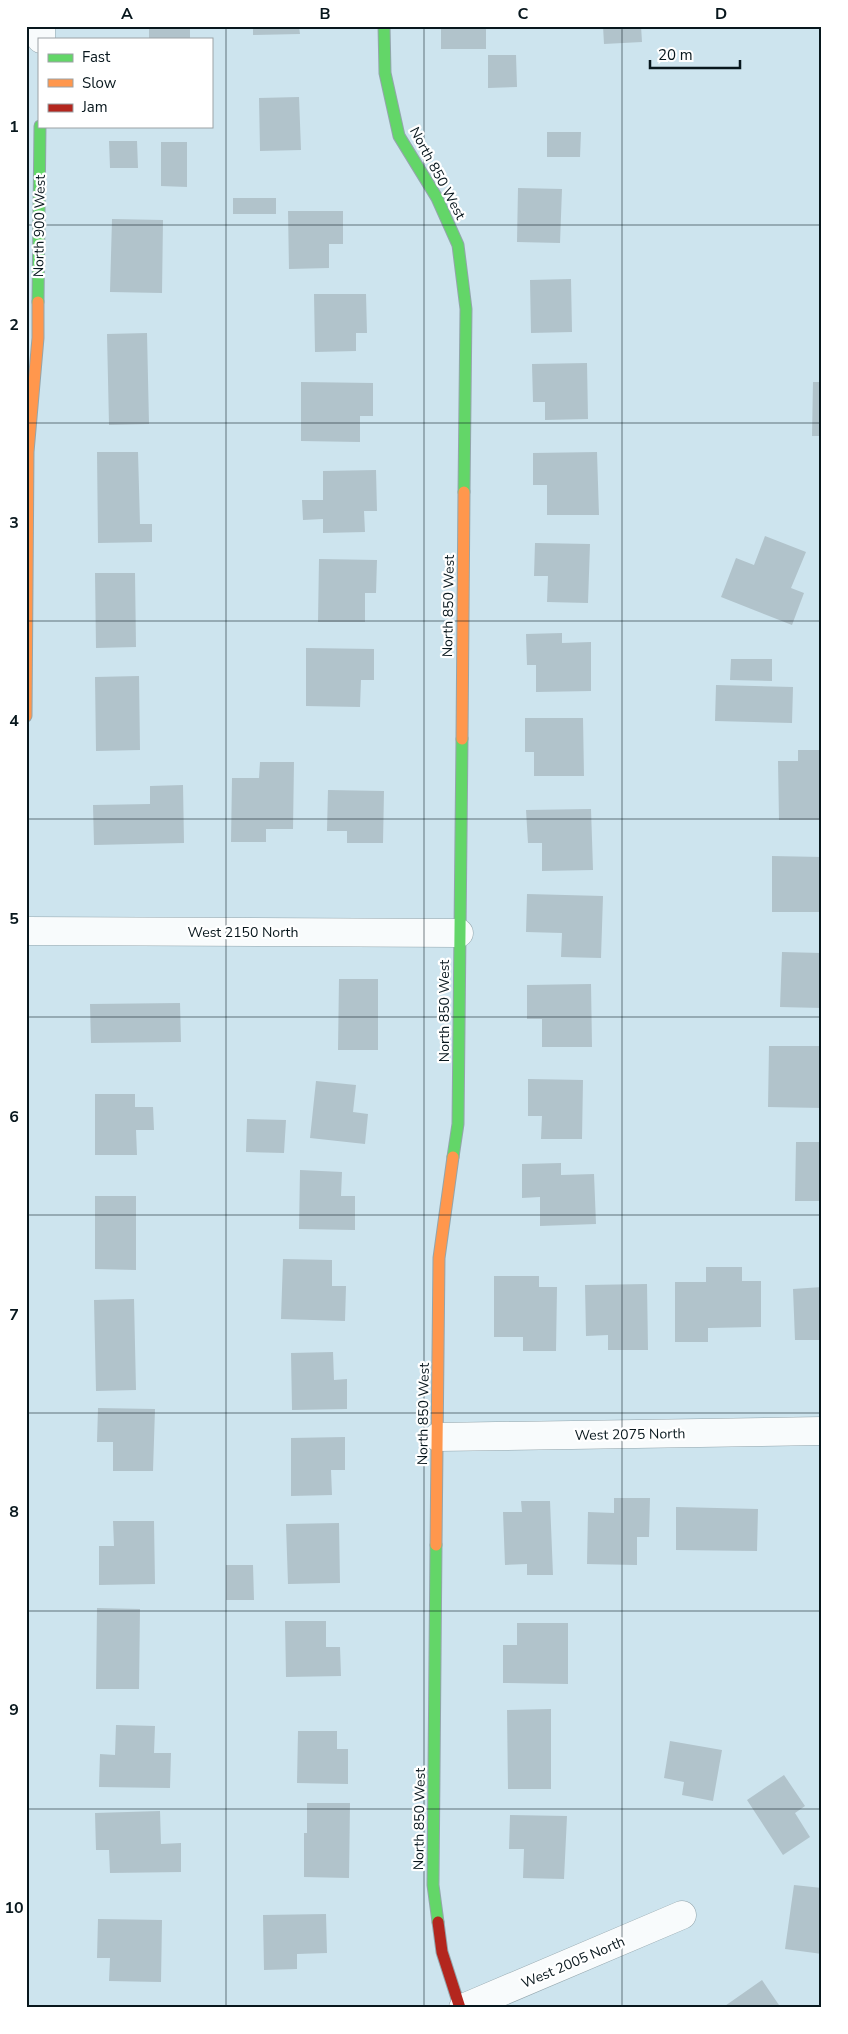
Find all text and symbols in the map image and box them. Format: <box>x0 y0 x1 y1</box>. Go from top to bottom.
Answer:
text: A <box>121 3 133 25</box>
text: B <box>319 3 331 25</box>
text: C <box>518 3 529 25</box>
text: D <box>715 3 727 25</box>
legend <box>38 38 212 128</box>
scale bar <box>650 38 740 70</box>
text: 20 m <box>658 45 693 65</box>
text: Fast <box>82 47 111 67</box>
text: Slow <box>82 73 117 93</box>
text: Jam <box>81 97 108 117</box>
text: 1 <box>9 116 19 138</box>
street label: North 850 West <box>405 124 470 223</box>
street label: North 900 West <box>29 175 50 277</box>
text: 2 <box>9 314 19 336</box>
text: 3 <box>9 512 19 534</box>
street label: North 850 West <box>438 555 459 657</box>
text: 4 <box>9 710 19 732</box>
text: 5 <box>9 908 19 930</box>
street label: West 2150 North <box>188 923 298 942</box>
street label: North 850 West <box>435 960 454 1062</box>
text: 6 <box>9 1106 19 1128</box>
text: 7 <box>9 1304 19 1326</box>
street label: North 850 West <box>413 1363 434 1465</box>
street label: West 2075 North <box>574 1424 686 1445</box>
text: 8 <box>9 1501 19 1523</box>
text: 9 <box>9 1699 19 1721</box>
street label: North 850 West <box>409 1768 430 1870</box>
text: 10 <box>4 1897 24 1919</box>
street label: West 2005 North <box>518 1932 628 1993</box>

